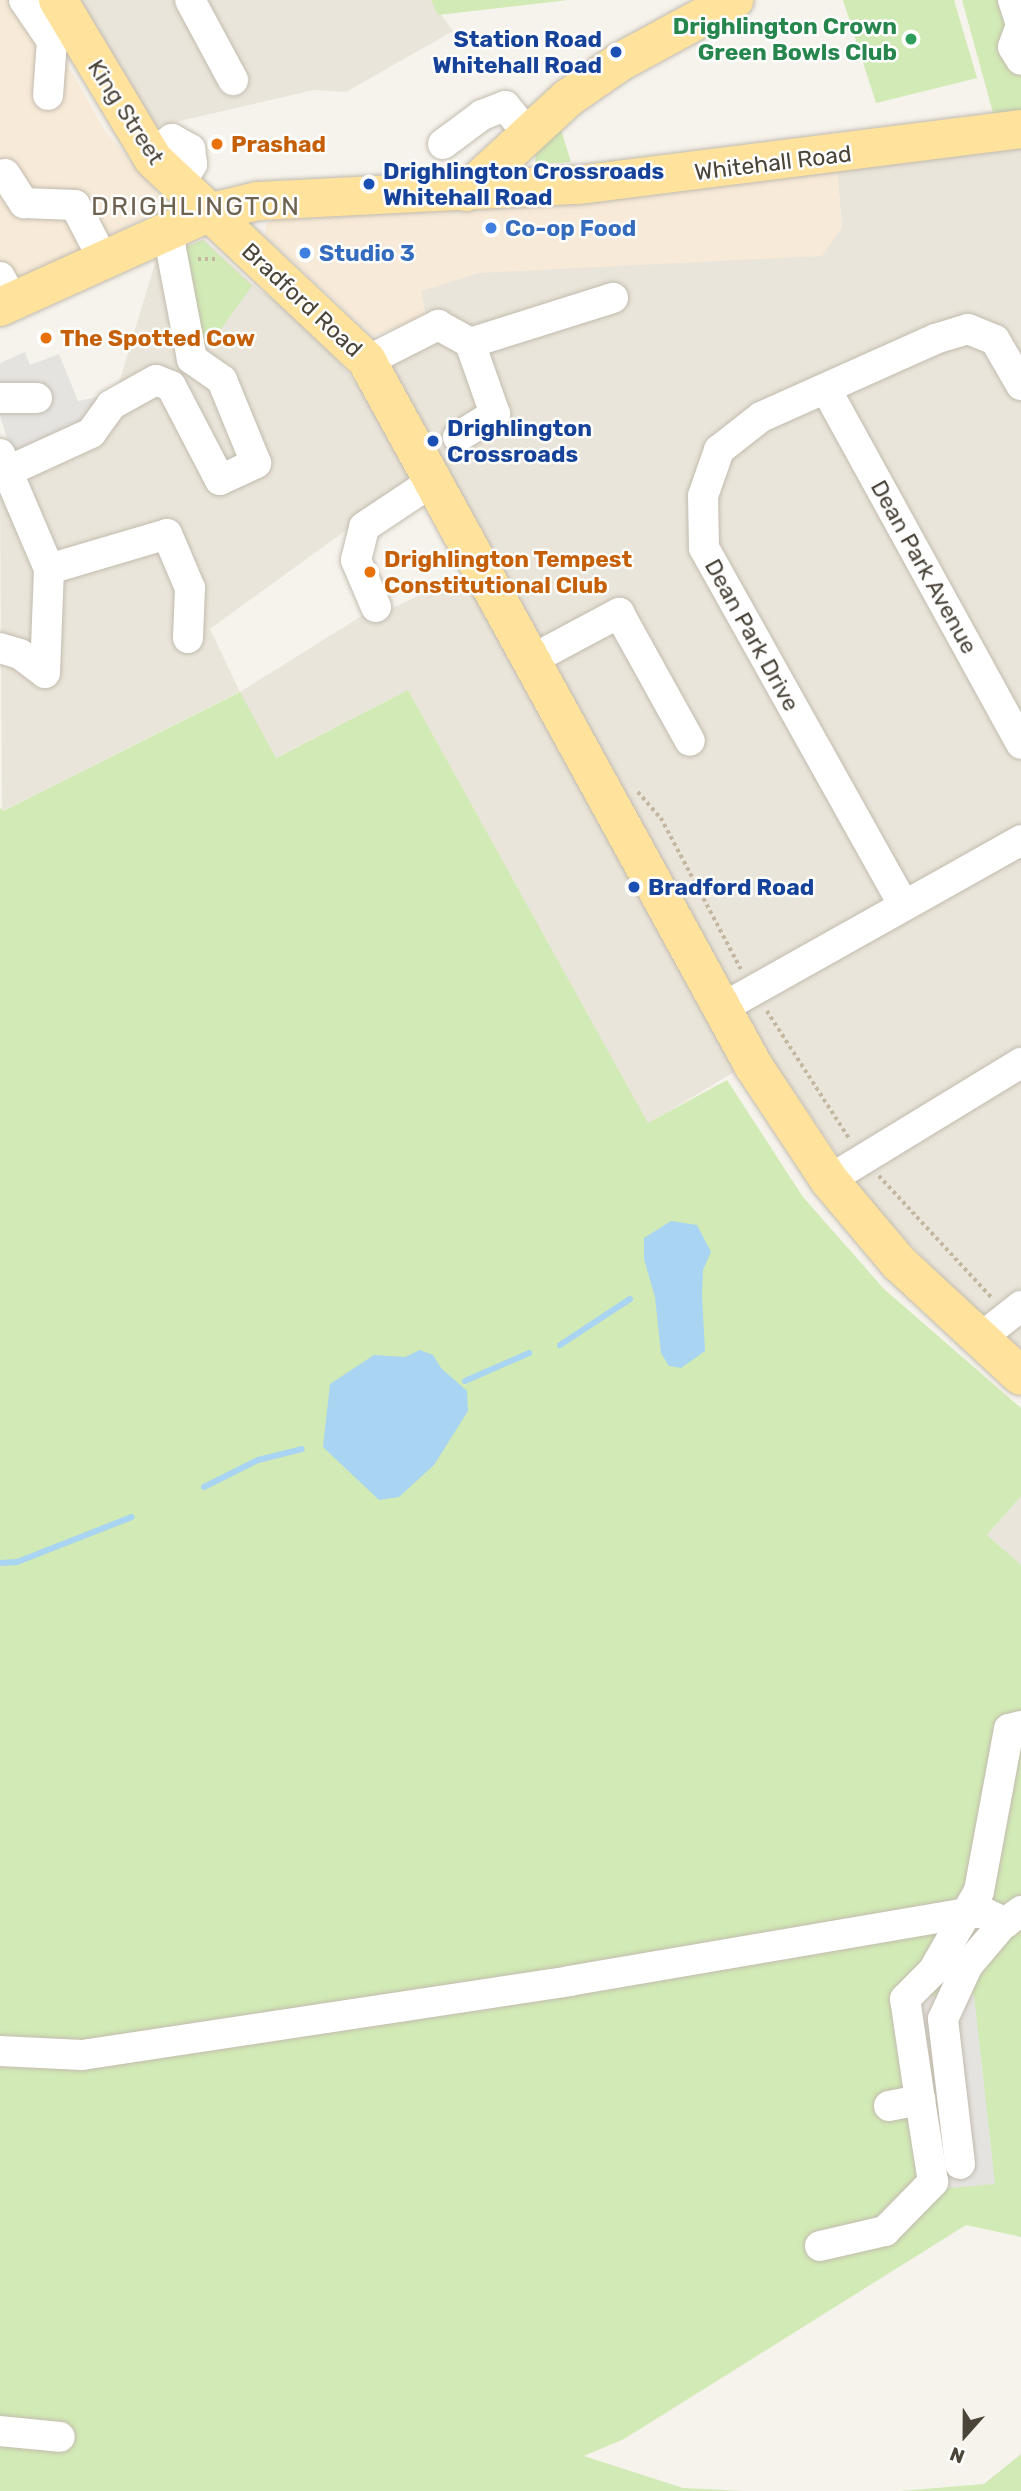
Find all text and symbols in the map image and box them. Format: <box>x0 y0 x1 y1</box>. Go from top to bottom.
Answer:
place label: Drighlington Crown Green Bowls Club <box>673 12 897 66</box>
place label: Station Road Whitehall Road <box>433 25 602 79</box>
marker: Drighlington Crown Green Bowls Club <box>903 31 919 47</box>
marker: Station Road Whitehall Road <box>608 44 624 60</box>
street label: King Street <box>82 55 170 169</box>
place label: Prashad <box>231 130 326 158</box>
marker: Prashad <box>209 136 225 152</box>
street label: Whitehall Road <box>693 140 853 186</box>
place label: Drighlington Crossroads Whitehall Road <box>383 157 664 211</box>
marker: Drighlington Crossroads Whitehall Road <box>361 176 377 192</box>
district label: DRIGHLINGTON <box>93 191 299 223</box>
place label: Co-op Food <box>505 214 636 242</box>
marker: Co-op Food <box>483 220 499 236</box>
street label: Bradford Road <box>236 237 368 363</box>
place label: Studio 3 <box>319 239 415 267</box>
marker: Studio 3 <box>297 245 313 261</box>
place label: The Spotted Cow <box>60 324 255 352</box>
marker: The Spotted Cow <box>38 330 54 346</box>
place label: Drighlington Crossroads <box>447 414 592 468</box>
marker: Drighlington Crossroads <box>425 433 441 449</box>
street label: Dean Park Avenue <box>865 475 983 659</box>
place label: Drighlington Tempest Constitutional Club <box>384 545 633 599</box>
street label: Dean Park Drive <box>699 554 805 716</box>
marker: Drighlington Tempest Constitutional Club <box>362 564 378 580</box>
place label: Bradford Road <box>648 873 814 901</box>
marker: Bradford Road <box>626 879 642 895</box>
north arrow <box>930 2400 1000 2470</box>
text: N <box>947 2442 968 2468</box>

